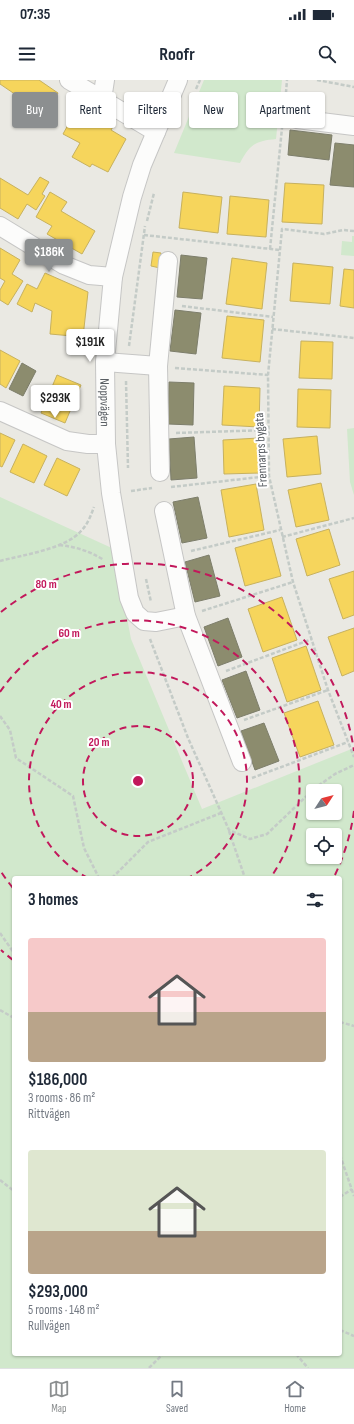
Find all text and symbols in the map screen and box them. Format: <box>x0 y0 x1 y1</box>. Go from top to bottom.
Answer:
text: 07:35 <box>20 5 50 24</box>
icon: menu <box>16 43 38 65</box>
icon: search <box>316 43 338 65</box>
text: Roofr <box>159 44 195 65</box>
chip: Buy <box>12 92 58 128</box>
chip: Rent <box>66 92 116 128</box>
chip: Filters <box>124 92 181 128</box>
chip: New <box>189 92 238 128</box>
chip: Apartment <box>246 92 325 128</box>
pin: $186K <box>21 239 77 273</box>
text: $186K <box>34 244 64 260</box>
pin: $191K <box>62 329 118 363</box>
text: $191K <box>75 334 105 350</box>
street label: Noppvägen <box>96 378 113 427</box>
pin: $293K <box>27 385 83 419</box>
text: $293K <box>40 390 70 406</box>
street label: Frennarps bygata <box>251 412 271 488</box>
text: 80 m <box>35 577 57 592</box>
text: 60 m <box>58 626 80 641</box>
text: 40 m <box>50 697 72 712</box>
text: 20 m <box>89 735 109 750</box>
centre of rings <box>131 774 145 788</box>
north arrow <box>306 784 342 820</box>
map controls <box>306 784 342 864</box>
button: locate <box>306 828 342 864</box>
icon: filters <box>304 889 326 911</box>
text: 3 homes <box>28 890 78 910</box>
icon: home <box>141 964 213 1036</box>
text: $186,000 <box>28 1070 87 1090</box>
text: 3 rooms · 86 m² <box>28 1090 95 1106</box>
text: Rittvägen <box>28 1106 70 1122</box>
icon: home <box>141 1176 213 1248</box>
text: $293,000 <box>28 1282 88 1302</box>
text: 5 rooms · 148 m² <box>28 1302 100 1318</box>
text: Rullvägen <box>28 1318 70 1334</box>
tab: Map <box>48 1378 70 1415</box>
tab: Saved <box>166 1378 188 1415</box>
tab: Home <box>284 1378 306 1415</box>

